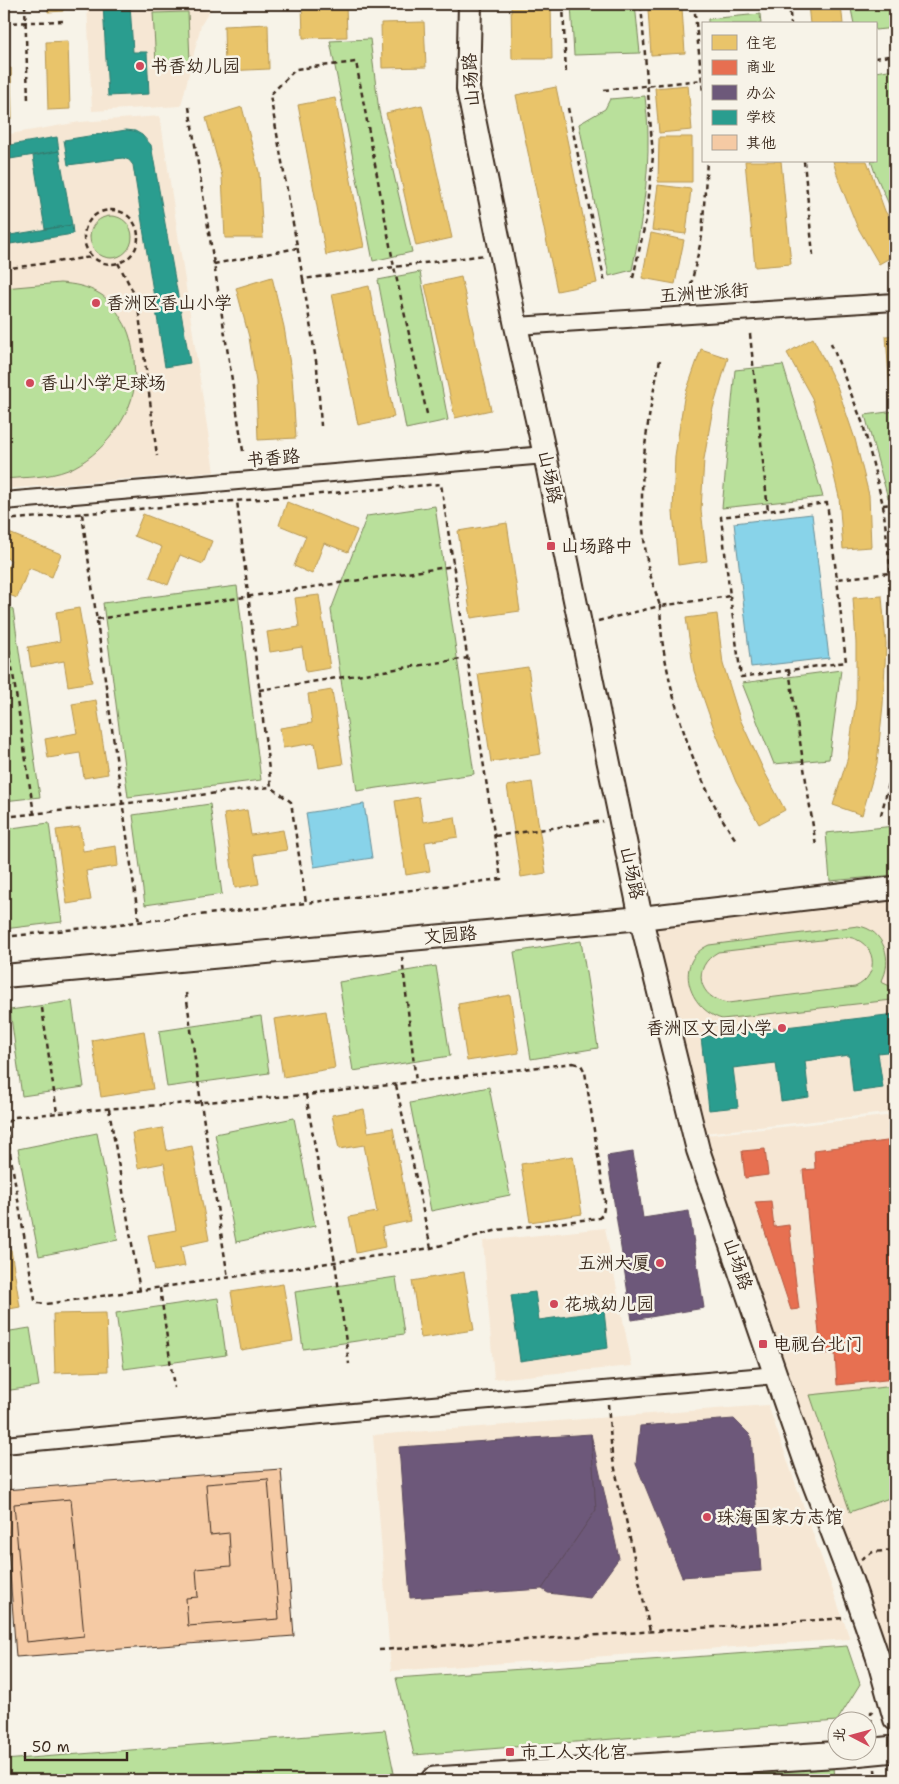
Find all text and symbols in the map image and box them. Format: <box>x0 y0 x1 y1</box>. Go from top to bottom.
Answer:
legend <box>702 22 876 162</box>
text: 住宅 <box>746 33 776 53</box>
street label: 山场路 <box>457 52 485 108</box>
place label: 书香幼儿园 <box>150 54 240 78</box>
text: 商业 <box>746 57 776 77</box>
marker: 书香幼儿园 <box>134 60 146 72</box>
text: 办公 <box>746 83 776 103</box>
text: 学校 <box>746 107 776 127</box>
text: 其他 <box>746 133 776 153</box>
street label: 五洲世派街 <box>658 278 750 308</box>
place label: 香洲区香山小学 <box>106 291 232 315</box>
marker: 香洲区香山小学 <box>90 297 102 309</box>
place label: 香山小学足球场 <box>40 371 166 395</box>
marker: 香山小学足球场 <box>24 377 36 389</box>
street label: 书香路 <box>245 444 301 472</box>
street label: 山场路 <box>533 448 567 506</box>
place label: 山场路中 <box>561 534 633 558</box>
marker: 山场路中 <box>545 540 557 552</box>
street label: 山场路 <box>615 844 649 902</box>
street label: 文园路 <box>422 921 478 949</box>
place label: 香洲区文园小学 <box>646 1016 772 1040</box>
marker: 香洲区文园小学 <box>776 1022 788 1034</box>
street label: 山场路 <box>718 1235 758 1293</box>
place label: 五洲大厦 <box>578 1251 650 1275</box>
marker: 五洲大厦 <box>654 1257 666 1269</box>
place label: 花城幼儿园 <box>564 1292 654 1316</box>
marker: 花城幼儿园 <box>548 1298 560 1310</box>
place label: 电视台北门 <box>773 1332 863 1356</box>
marker: 电视台北门 <box>757 1338 769 1350</box>
place label: 珠海国家方志馆 <box>717 1505 843 1529</box>
marker: 珠海国家方志馆 <box>701 1511 713 1523</box>
north arrow <box>826 1712 876 1762</box>
text: 北 <box>829 1727 849 1743</box>
scale bar <box>25 1729 128 1761</box>
text: 50 m <box>32 1737 70 1757</box>
place label: 市工人文化宫 <box>520 1740 628 1764</box>
marker: 市工人文化宫 <box>504 1746 516 1758</box>

